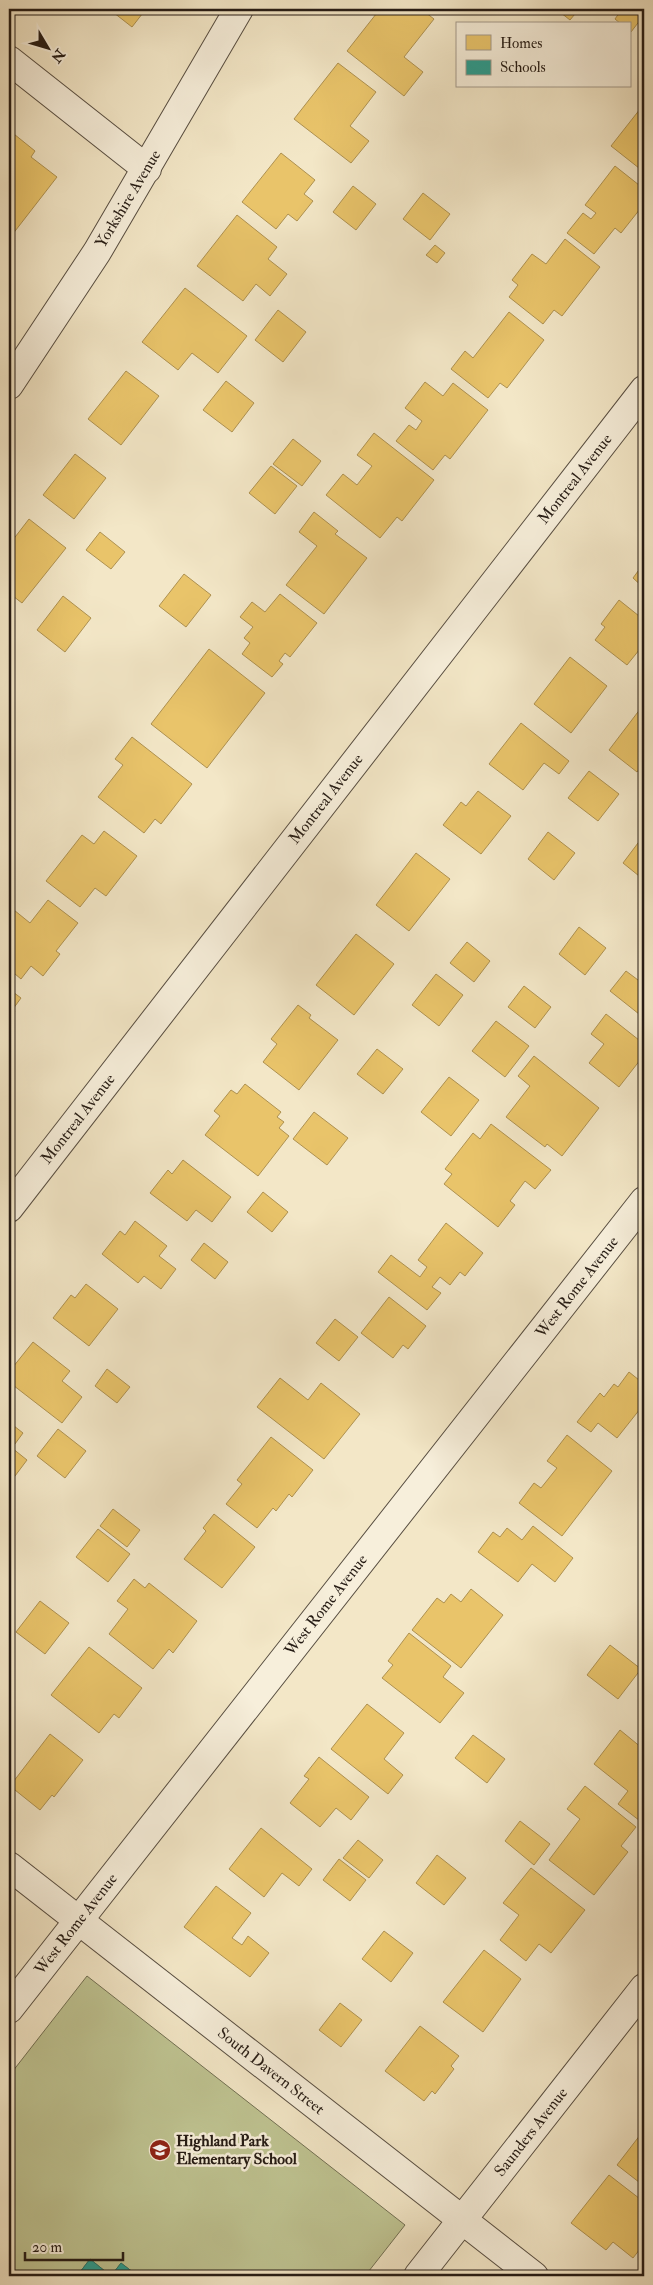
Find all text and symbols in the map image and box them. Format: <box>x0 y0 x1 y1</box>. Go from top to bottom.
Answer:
north arrow <box>22 22 72 72</box>
legend <box>456 22 630 88</box>
text: Homes <box>500 34 542 53</box>
text: N <box>47 45 69 66</box>
text: Schools <box>500 58 546 77</box>
street label: Yorkshire Avenue <box>91 146 165 252</box>
street label: Montreal Avenue <box>534 430 617 528</box>
street label: Montreal Avenue <box>285 750 368 848</box>
street label: Montreal Avenue <box>37 1070 120 1168</box>
street label: West Rome Avenue <box>531 1232 623 1343</box>
street label: West Rome Avenue <box>280 1550 372 1661</box>
street label: West Rome Avenue <box>30 1869 122 1980</box>
street label: South Davern Street <box>213 2023 329 2119</box>
street label: Saunders Avenue <box>490 2083 572 2181</box>
place label: Highland Park Elementary School <box>176 2131 298 2170</box>
school or university icon: Highland Park Elementary School <box>148 2138 172 2162</box>
scale bar <box>25 2230 122 2262</box>
text: 20 m <box>32 2238 62 2257</box>

